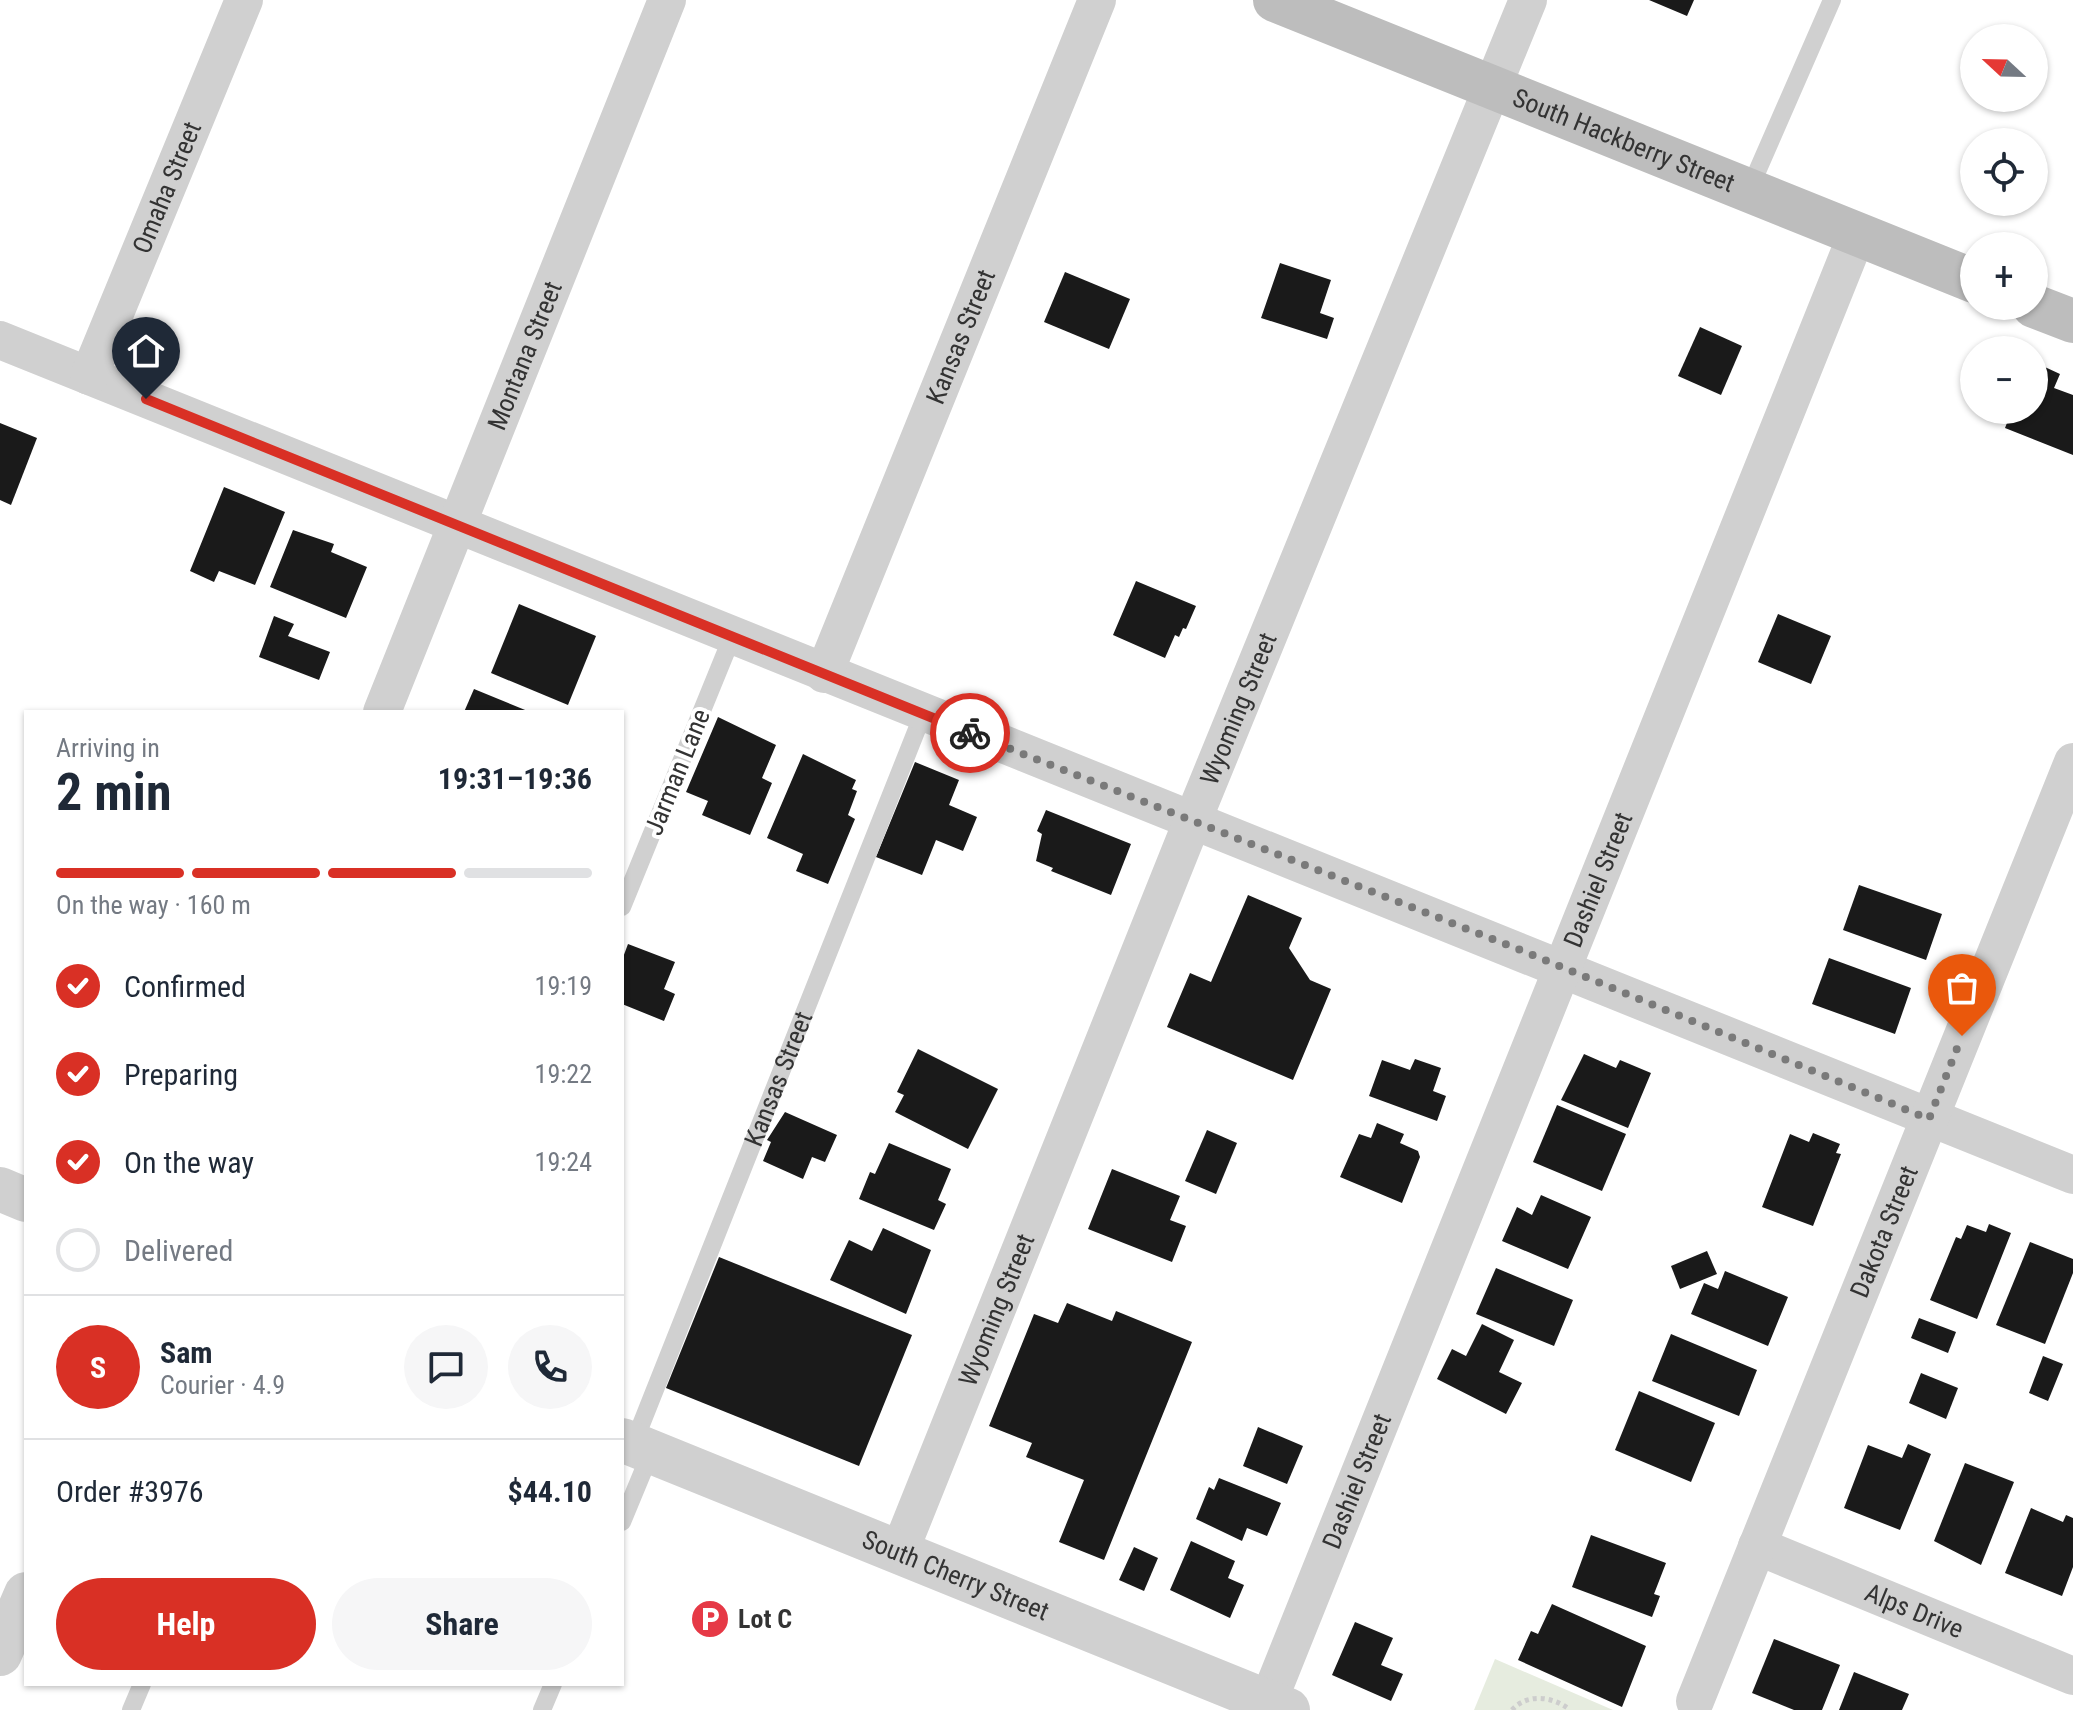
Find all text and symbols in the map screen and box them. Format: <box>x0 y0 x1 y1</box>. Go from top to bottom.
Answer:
north arrow <box>1960 24 2048 112</box>
map controls <box>1960 24 2048 424</box>
street label: South Hackberry Street <box>1509 82 1739 198</box>
street label: Omaha Street <box>126 117 207 258</box>
button: locate <box>1960 128 2048 216</box>
button: + <box>1960 232 2048 320</box>
street label: Kansas Street <box>920 265 1001 408</box>
street label: Montana Street <box>482 277 568 434</box>
pin <box>112 317 180 399</box>
icon: home <box>124 329 168 373</box>
button: − <box>1960 336 2048 424</box>
street label: Wyoming Street <box>1194 628 1283 789</box>
courier <box>930 693 1010 773</box>
street label: Jarman Lane <box>638 705 716 839</box>
icon: bike <box>948 711 992 755</box>
text: Arriving in <box>56 733 160 763</box>
text: 19:31–19:36 <box>438 761 592 796</box>
text: 2 min <box>56 762 172 823</box>
street label: Dashiel Street <box>1557 808 1638 952</box>
text: On the way · 160 m <box>56 890 251 920</box>
pin <box>1928 954 1996 1036</box>
icon: check <box>56 964 100 1008</box>
icon: bag <box>1940 966 1984 1010</box>
text: Confirmed <box>124 969 246 1004</box>
text: 19:19 <box>535 971 592 1001</box>
street label: Kansas Street <box>738 1007 818 1150</box>
icon: check <box>56 1052 100 1096</box>
text: Preparing <box>124 1057 238 1092</box>
text: 19:22 <box>535 1059 592 1089</box>
icon: check <box>56 1140 100 1184</box>
text: On the way <box>124 1145 254 1180</box>
text: 19:24 <box>535 1147 592 1177</box>
street label: Dakota Street <box>1844 1161 1924 1302</box>
street label: Wyoming Street <box>953 1229 1040 1390</box>
text: Delivered <box>124 1233 233 1268</box>
button: chat <box>404 1325 488 1409</box>
button: phone <box>508 1325 592 1409</box>
text: Sam <box>160 1335 213 1370</box>
text: S <box>90 1350 106 1385</box>
text: Courier · 4.9 <box>160 1370 285 1400</box>
street label: Dashiel Street <box>1316 1409 1397 1553</box>
text: Order #3976 <box>56 1474 204 1509</box>
text: $44.10 <box>507 1474 592 1509</box>
street label: South Cherry Street <box>858 1524 1053 1626</box>
street label: Alps Drive <box>1861 1577 1968 1644</box>
button: Help <box>56 1578 316 1670</box>
button: Share <box>332 1578 592 1670</box>
parking icon: Lot C <box>689 1598 731 1640</box>
place label: Lot C <box>738 1604 792 1634</box>

